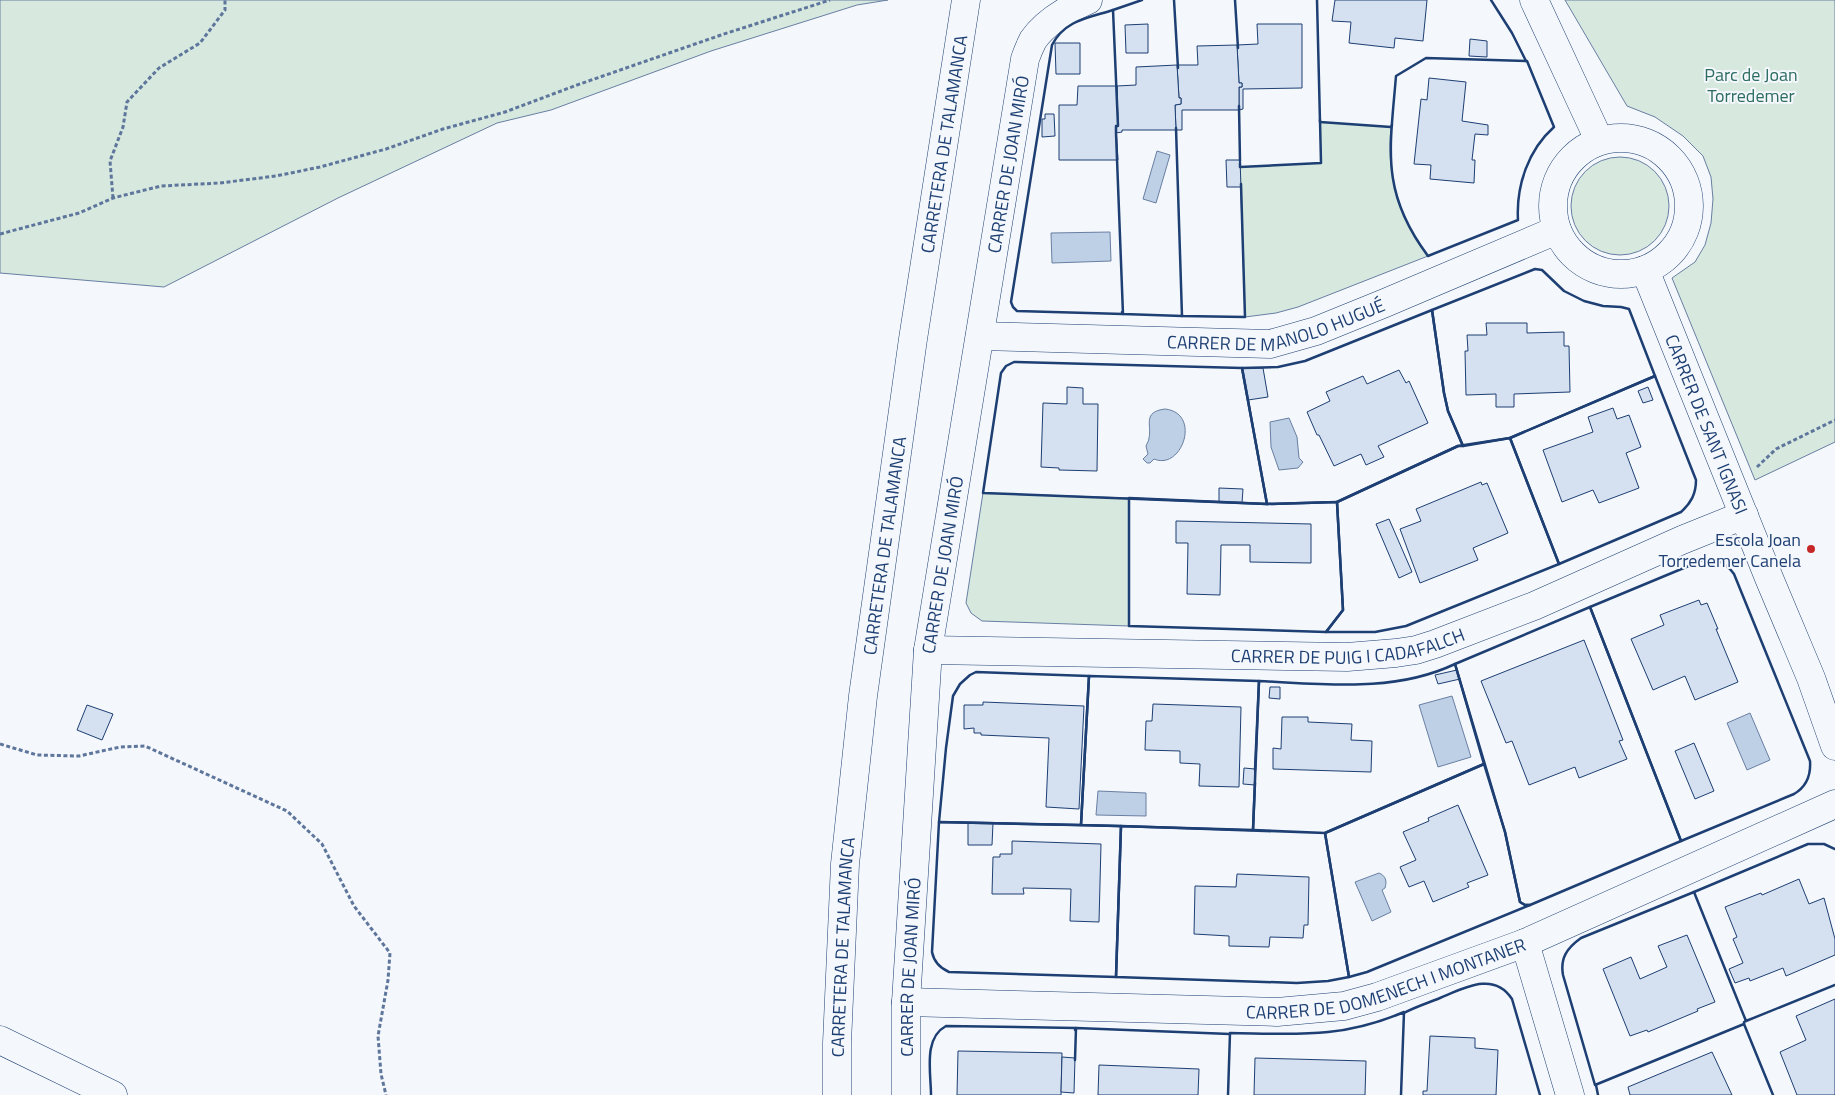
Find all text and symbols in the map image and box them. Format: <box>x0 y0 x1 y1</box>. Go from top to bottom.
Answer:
street label: CARRETERA DE TALAMANCA <box>913 33 974 255</box>
park label: Parc de Joan Torredemer <box>1704 61 1798 109</box>
street label: CARRER DE JOAN MIRÓ <box>980 73 1036 255</box>
street label: CARRER DE MANOLO HUGUÉ <box>1167 291 1389 358</box>
street label: CARRER DE SANT IGNASI <box>1659 330 1755 518</box>
street label: CARRETERA DE TALAMANCA <box>855 434 913 657</box>
street label: CARRER DE JOAN MIRÓ <box>914 474 970 656</box>
place label: Escola Joan Torredemer Canela <box>1659 526 1801 574</box>
marker: Escola Joan Torredemer Canela <box>1805 543 1817 555</box>
street label: CARRER DE PUIG I CADAFALCH <box>1231 620 1468 670</box>
street label: CARRETERA DE TALAMANCA <box>823 835 861 1057</box>
street label: CARRER DE JOAN MIRÓ <box>892 877 927 1057</box>
street label: CARRER DE DOMENECH I MONTANER <box>1246 930 1529 1026</box>

